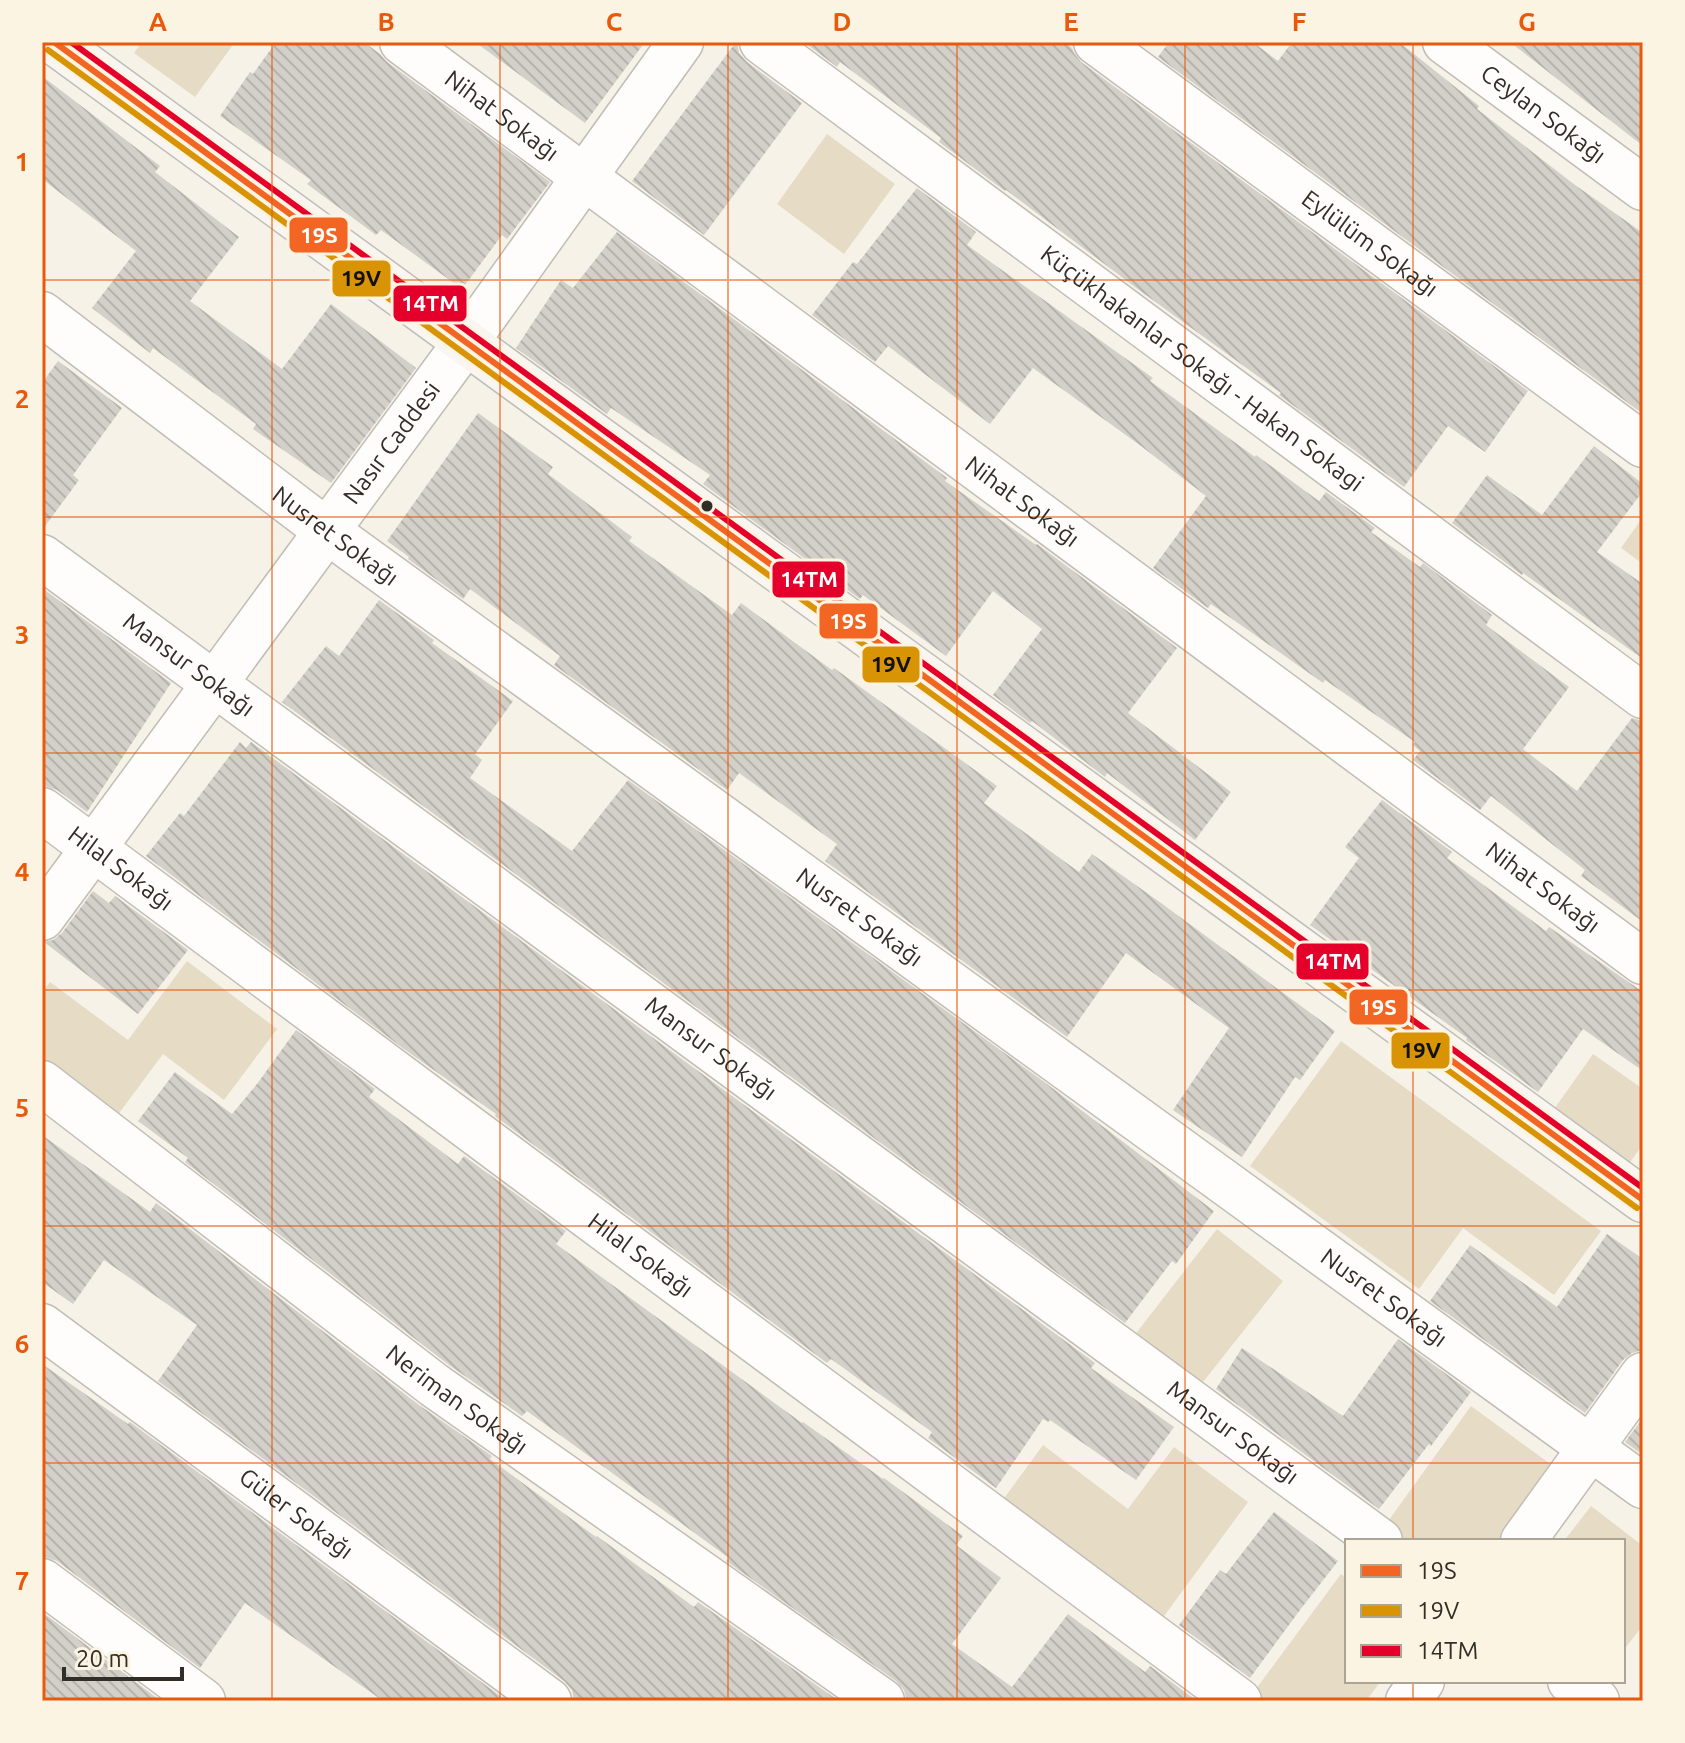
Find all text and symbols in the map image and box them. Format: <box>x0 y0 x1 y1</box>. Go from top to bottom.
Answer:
text: A <box>149 7 168 36</box>
text: B <box>377 7 395 36</box>
text: C <box>606 7 623 36</box>
text: D <box>833 7 851 36</box>
text: E <box>1063 7 1079 36</box>
text: F <box>1292 7 1306 36</box>
text: G <box>1518 7 1536 36</box>
street label: Ceylan Sokağı <box>1476 59 1611 169</box>
street label: Nihat Sokağı <box>440 64 564 166</box>
text: 1 <box>15 147 29 176</box>
street label: Eylülüm Sokağı <box>1297 184 1443 302</box>
line badge: 19S <box>288 216 349 254</box>
text: 19S <box>300 222 338 247</box>
street label: Küçükhakanlar Sokağı - Hakan Sokagi <box>1036 240 1369 497</box>
line badge: 19V <box>331 259 392 298</box>
text: 19V <box>341 265 382 290</box>
line badge: 14TM <box>392 284 468 323</box>
text: 14TM <box>401 290 459 315</box>
street label: Nasır Caddesi <box>337 376 445 509</box>
text: 2 <box>15 384 29 413</box>
street label: Nihat Sokağı <box>960 450 1085 552</box>
street label: Nusret Sokağı <box>268 481 404 591</box>
unlabelled marker <box>699 498 715 514</box>
line badge: 14TM <box>771 560 846 599</box>
text: 14TM <box>780 566 838 591</box>
line badge: 19S <box>818 602 879 640</box>
street label: Mansur Sokağı <box>118 607 260 722</box>
text: 19S <box>829 608 867 633</box>
text: 3 <box>15 620 29 649</box>
line badge: 19V <box>861 645 921 684</box>
text: 19V <box>871 651 912 676</box>
street label: Hilal Sokağı <box>63 820 179 916</box>
street label: Nihat Sokağı <box>1481 836 1605 938</box>
text: 4 <box>15 857 29 886</box>
street label: Nusret Sokağı <box>791 862 928 972</box>
line badge: 14TM <box>1295 942 1370 981</box>
text: 14TM <box>1304 948 1362 973</box>
line badge: 19S <box>1348 988 1409 1026</box>
street label: Mansur Sokağı <box>640 991 782 1106</box>
text: 19S <box>1359 994 1397 1019</box>
line badge: 19V <box>1390 1031 1451 1070</box>
text: 19V <box>1401 1037 1442 1062</box>
text: 5 <box>15 1093 29 1122</box>
street label: Hilal Sokağı <box>583 1207 698 1303</box>
street label: Nusret Sokağı <box>1316 1243 1452 1352</box>
text: 6 <box>15 1329 29 1358</box>
street label: Neriman Sokağı <box>381 1339 533 1460</box>
street label: Mansur Sokağı <box>1162 1375 1304 1489</box>
street label: Güler Sokağı <box>234 1463 358 1564</box>
legend <box>1345 1539 1625 1683</box>
text: 19S <box>1417 1557 1457 1584</box>
text: 7 <box>15 1566 29 1595</box>
text: 19V <box>1417 1597 1459 1624</box>
scale bar <box>64 1631 182 1681</box>
text: 14TM <box>1417 1637 1478 1664</box>
text: 20 m <box>76 1645 129 1672</box>

